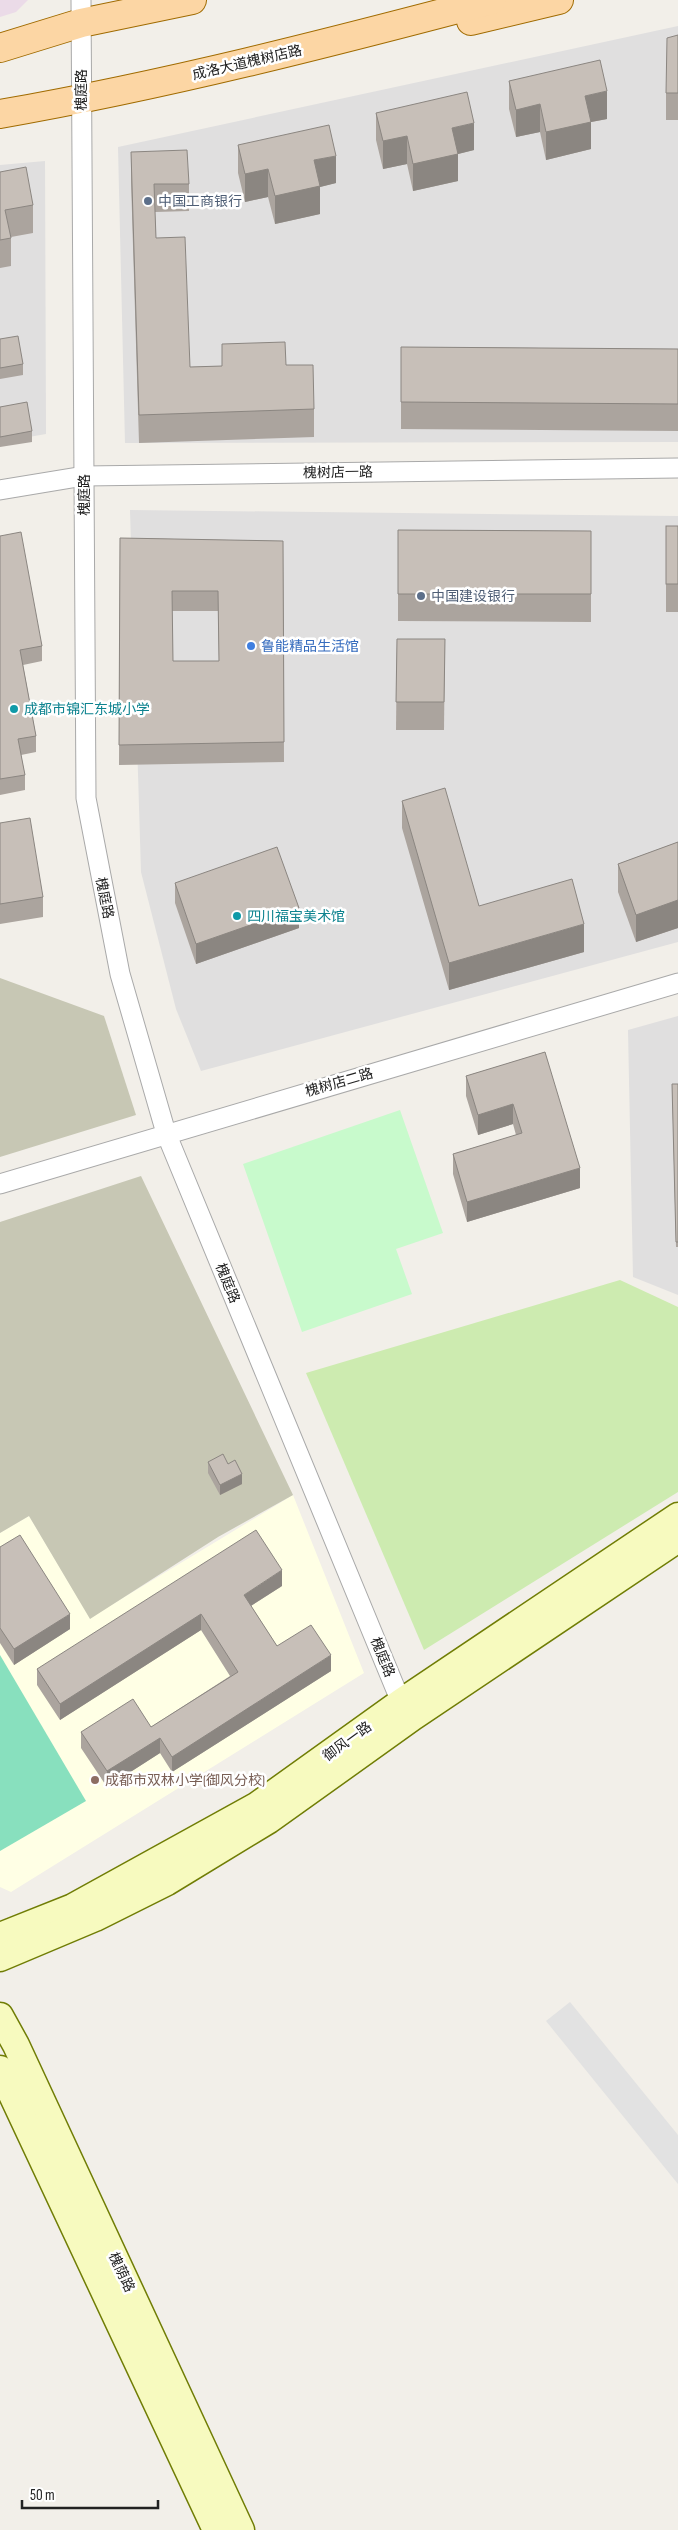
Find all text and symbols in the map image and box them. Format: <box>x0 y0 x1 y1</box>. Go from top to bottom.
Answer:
street label: 成洛大道槐树店路 <box>191 42 304 83</box>
street label: 槐庭路 <box>73 69 90 111</box>
place label: 中国工商银行 <box>158 193 242 210</box>
marker: 中国工商银行 <box>142 195 154 207</box>
street label: 槐树店一路 <box>303 463 373 482</box>
street label: 槐庭路 <box>76 474 93 516</box>
place label: 中国建设银行 <box>431 588 515 605</box>
marker: 中国建设银行 <box>415 590 427 602</box>
place label: 鲁能精品生活馆 <box>261 638 359 655</box>
marker: 鲁能精品生活馆 <box>245 640 257 652</box>
place label: 成都市锦汇东城小学 <box>24 701 150 718</box>
marker: 成都市锦汇东城小学 <box>8 703 20 715</box>
street label: 槐庭路 <box>92 876 117 920</box>
place label: 四川福宝美术馆 <box>247 908 345 925</box>
marker: 四川福宝美术馆 <box>231 910 243 922</box>
street label: 槐树店二路 <box>303 1065 375 1100</box>
street label: 槐庭路 <box>212 1261 243 1306</box>
street label: 槐庭路 <box>367 1635 398 1680</box>
street label: 御风一路 <box>320 1718 375 1765</box>
place label: 成都市双林小学(御风分校) <box>105 1772 265 1789</box>
marker: 成都市双林小学(御风分校) <box>89 1774 101 1786</box>
street label: 槐荫路 <box>105 2250 138 2295</box>
scale bar <box>22 2478 159 2510</box>
text: 50 m <box>30 2486 55 2505</box>

